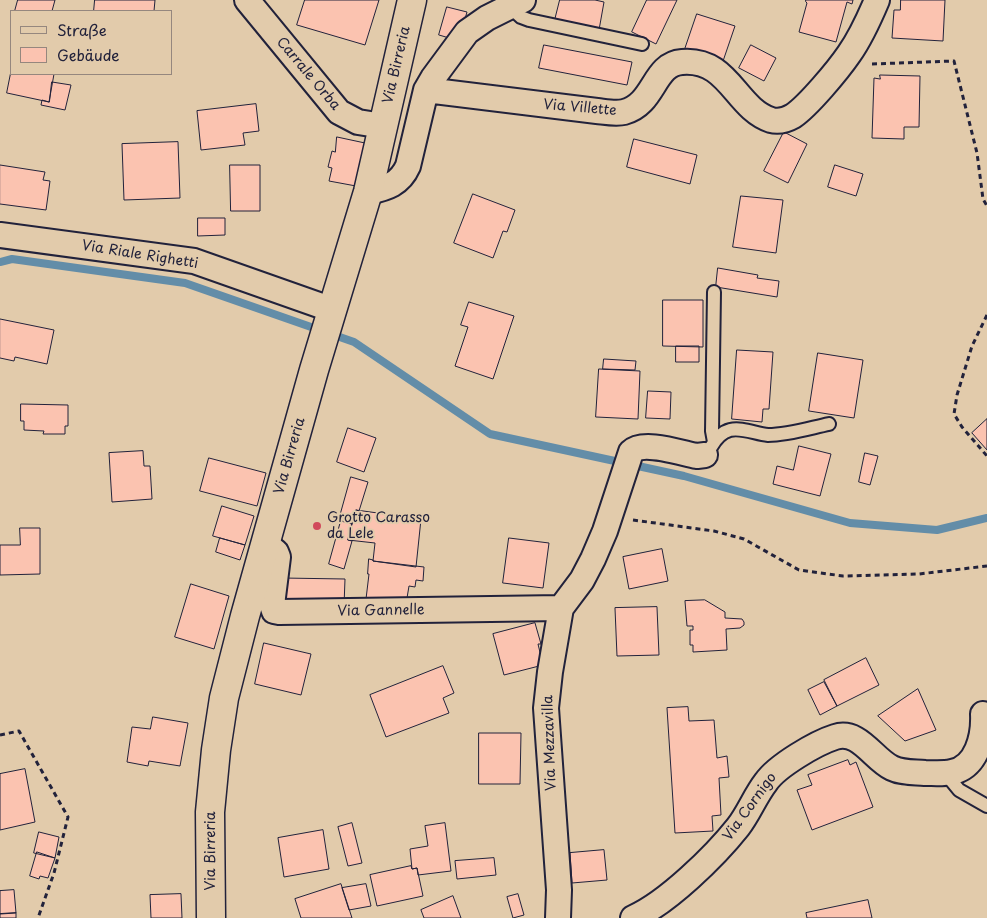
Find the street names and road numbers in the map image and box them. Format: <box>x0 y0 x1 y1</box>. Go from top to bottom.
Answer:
street label: Via Birreria <box>380 25 414 105</box>
street label: Carrale Orba <box>273 34 343 114</box>
street label: Via Villette <box>543 96 617 120</box>
street label: Via Riale Righetti <box>81 238 199 272</box>
street label: Via Birreria <box>271 416 309 496</box>
street label: Via Gannelle <box>337 602 425 620</box>
street label: Via Mezzavilla <box>540 695 560 791</box>
street label: Via Cornigo <box>720 770 780 844</box>
street label: Via Birreria <box>203 811 219 891</box>

